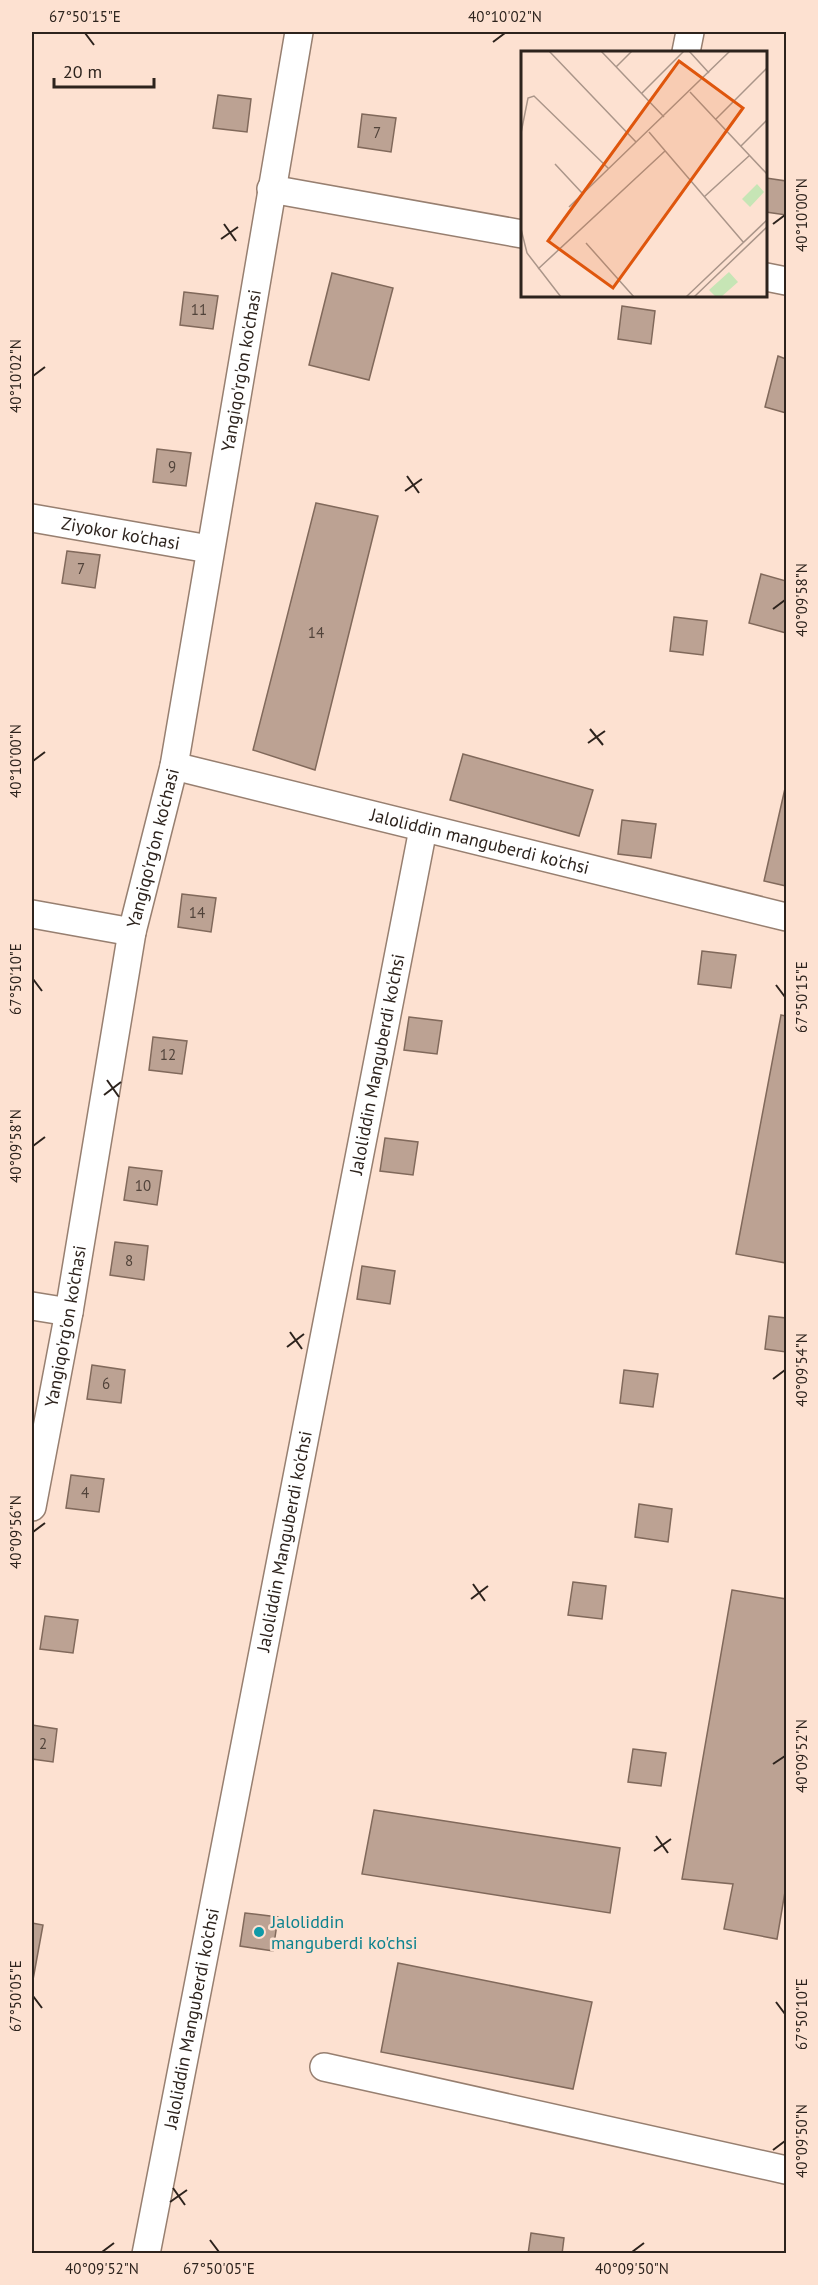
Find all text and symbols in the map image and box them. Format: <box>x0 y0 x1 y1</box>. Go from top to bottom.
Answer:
text: 67°50'15"E <box>49 7 121 26</box>
text: 40°10'02"N <box>468 7 542 26</box>
scale bar <box>54 51 154 89</box>
inset map <box>521 51 767 297</box>
text: 20 m <box>63 60 102 83</box>
house number: 7 <box>373 123 381 142</box>
text: 40°10'00"N <box>792 178 811 252</box>
street label: Yangiqo'rg'on ko'chasi <box>216 288 266 453</box>
house number: 11 <box>191 300 207 319</box>
text: 40°10'02"N <box>6 339 25 413</box>
house number: 9 <box>168 457 176 476</box>
street label: Ziyokor ko'chasi <box>60 511 182 555</box>
house number: 7 <box>77 559 85 578</box>
text: 40°09'58"N <box>792 563 811 637</box>
house number: 14 <box>308 623 324 642</box>
text: 40°10'00"N <box>6 724 25 798</box>
street label: Yangiqo'rg'on ko'chasi <box>121 766 184 931</box>
street label: Jaloliddin manguberdi ko'chsi <box>367 803 592 879</box>
house number: 14 <box>189 903 205 922</box>
text: 67°50'10"E <box>6 943 25 1015</box>
street label: Jaloliddin Manguberdi ko'chsi <box>344 952 409 1178</box>
text: 67°50'15"E <box>792 961 811 1033</box>
house number: 12 <box>160 1045 176 1064</box>
text: 40°09'58"N <box>6 1109 25 1183</box>
house number: 10 <box>135 1176 151 1195</box>
street label: Yangiqo'rg'on ko'chasi <box>39 1243 91 1409</box>
house number: 8 <box>125 1251 133 1270</box>
text: 40°09'54"N <box>792 1333 811 1407</box>
house number: 6 <box>102 1374 110 1393</box>
street label: Jaloliddin Manguberdi ko'chsi <box>251 1429 317 1655</box>
house number: 4 <box>81 1483 89 1502</box>
text: 40°09'56"N <box>6 1495 25 1569</box>
text: 40°09'52"N <box>792 1719 811 1793</box>
house number: 2 <box>39 1734 47 1753</box>
street label: Jaloliddin Manguberdi ko'chsi <box>158 1906 224 2132</box>
place label: Jaloliddin manguberdi ko'chsi <box>270 1910 418 1954</box>
marker: Jaloliddin manguberdi ko'chsi <box>252 1925 266 1939</box>
text: 67°50'05"E <box>6 1960 25 2032</box>
text: 67°50'10"E <box>792 1978 811 2050</box>
text: 40°09'50"N <box>792 2104 811 2178</box>
text: 40°09'52"N <box>65 2259 139 2278</box>
text: 67°50'05"E <box>183 2259 255 2278</box>
text: 40°09'50"N <box>595 2259 669 2278</box>

